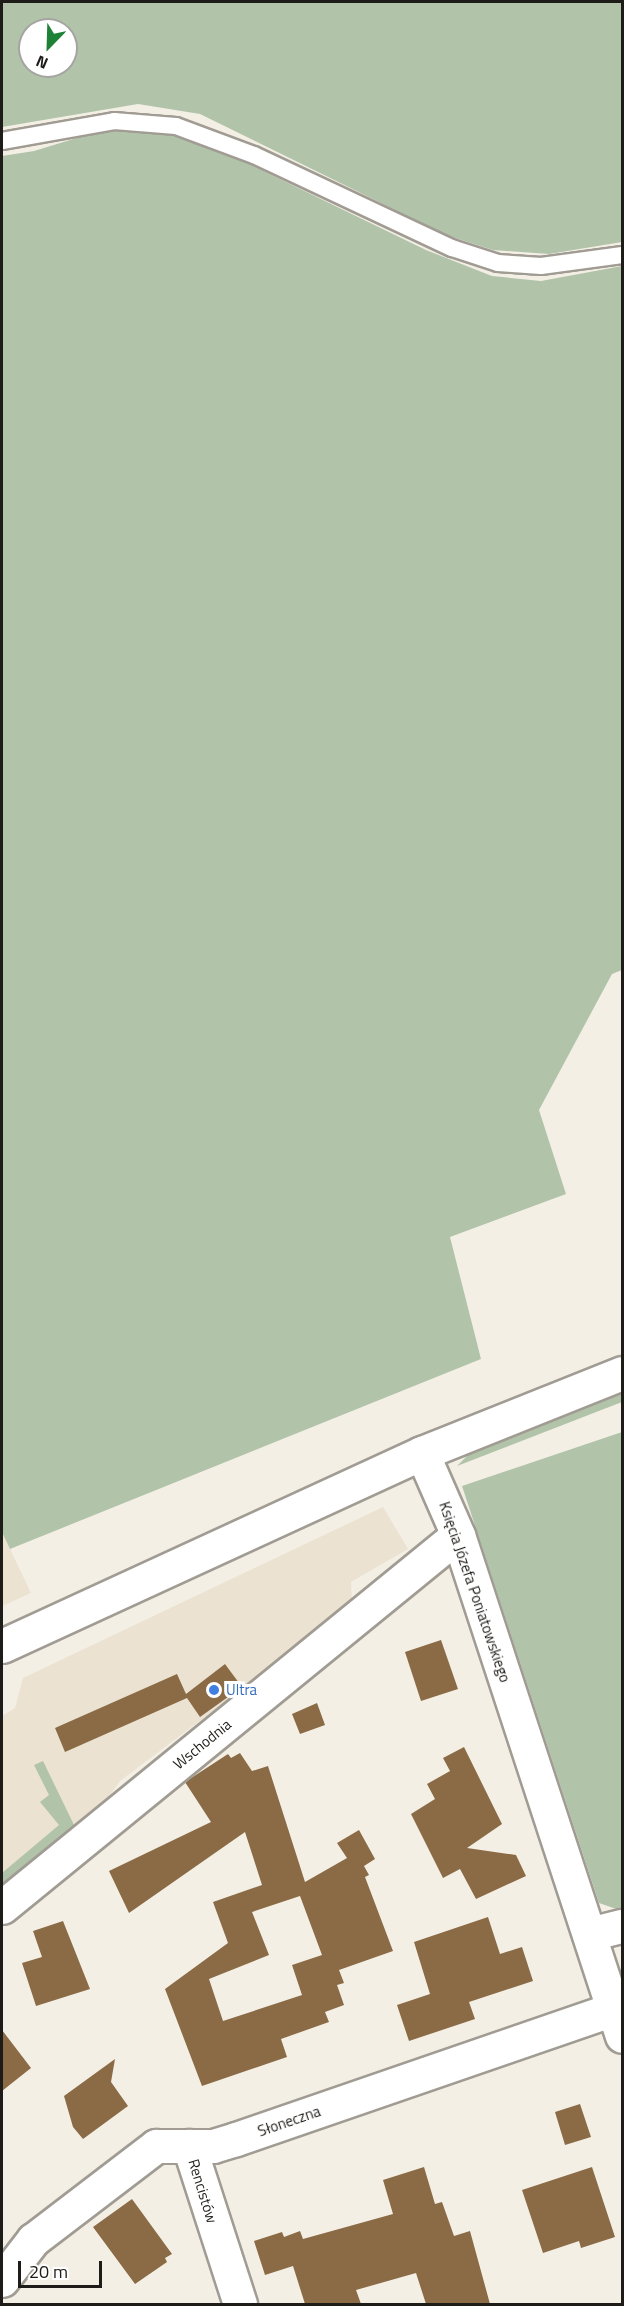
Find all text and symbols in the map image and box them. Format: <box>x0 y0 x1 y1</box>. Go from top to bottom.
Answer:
north arrow <box>18 18 78 78</box>
text: N <box>32 50 52 76</box>
street label: Księcia Józefa Poniatowskiego <box>436 1499 514 1685</box>
place label: Ultra <box>226 1681 257 1699</box>
marker: Ultra <box>207 1683 221 1697</box>
street label: Wschodnia <box>169 1715 235 1773</box>
street label: Słoneczna <box>255 2102 323 2140</box>
street label: Rencistów <box>185 2157 221 2225</box>
scale bar <box>21 2249 105 2287</box>
text: 20 m <box>29 2258 68 2285</box>

